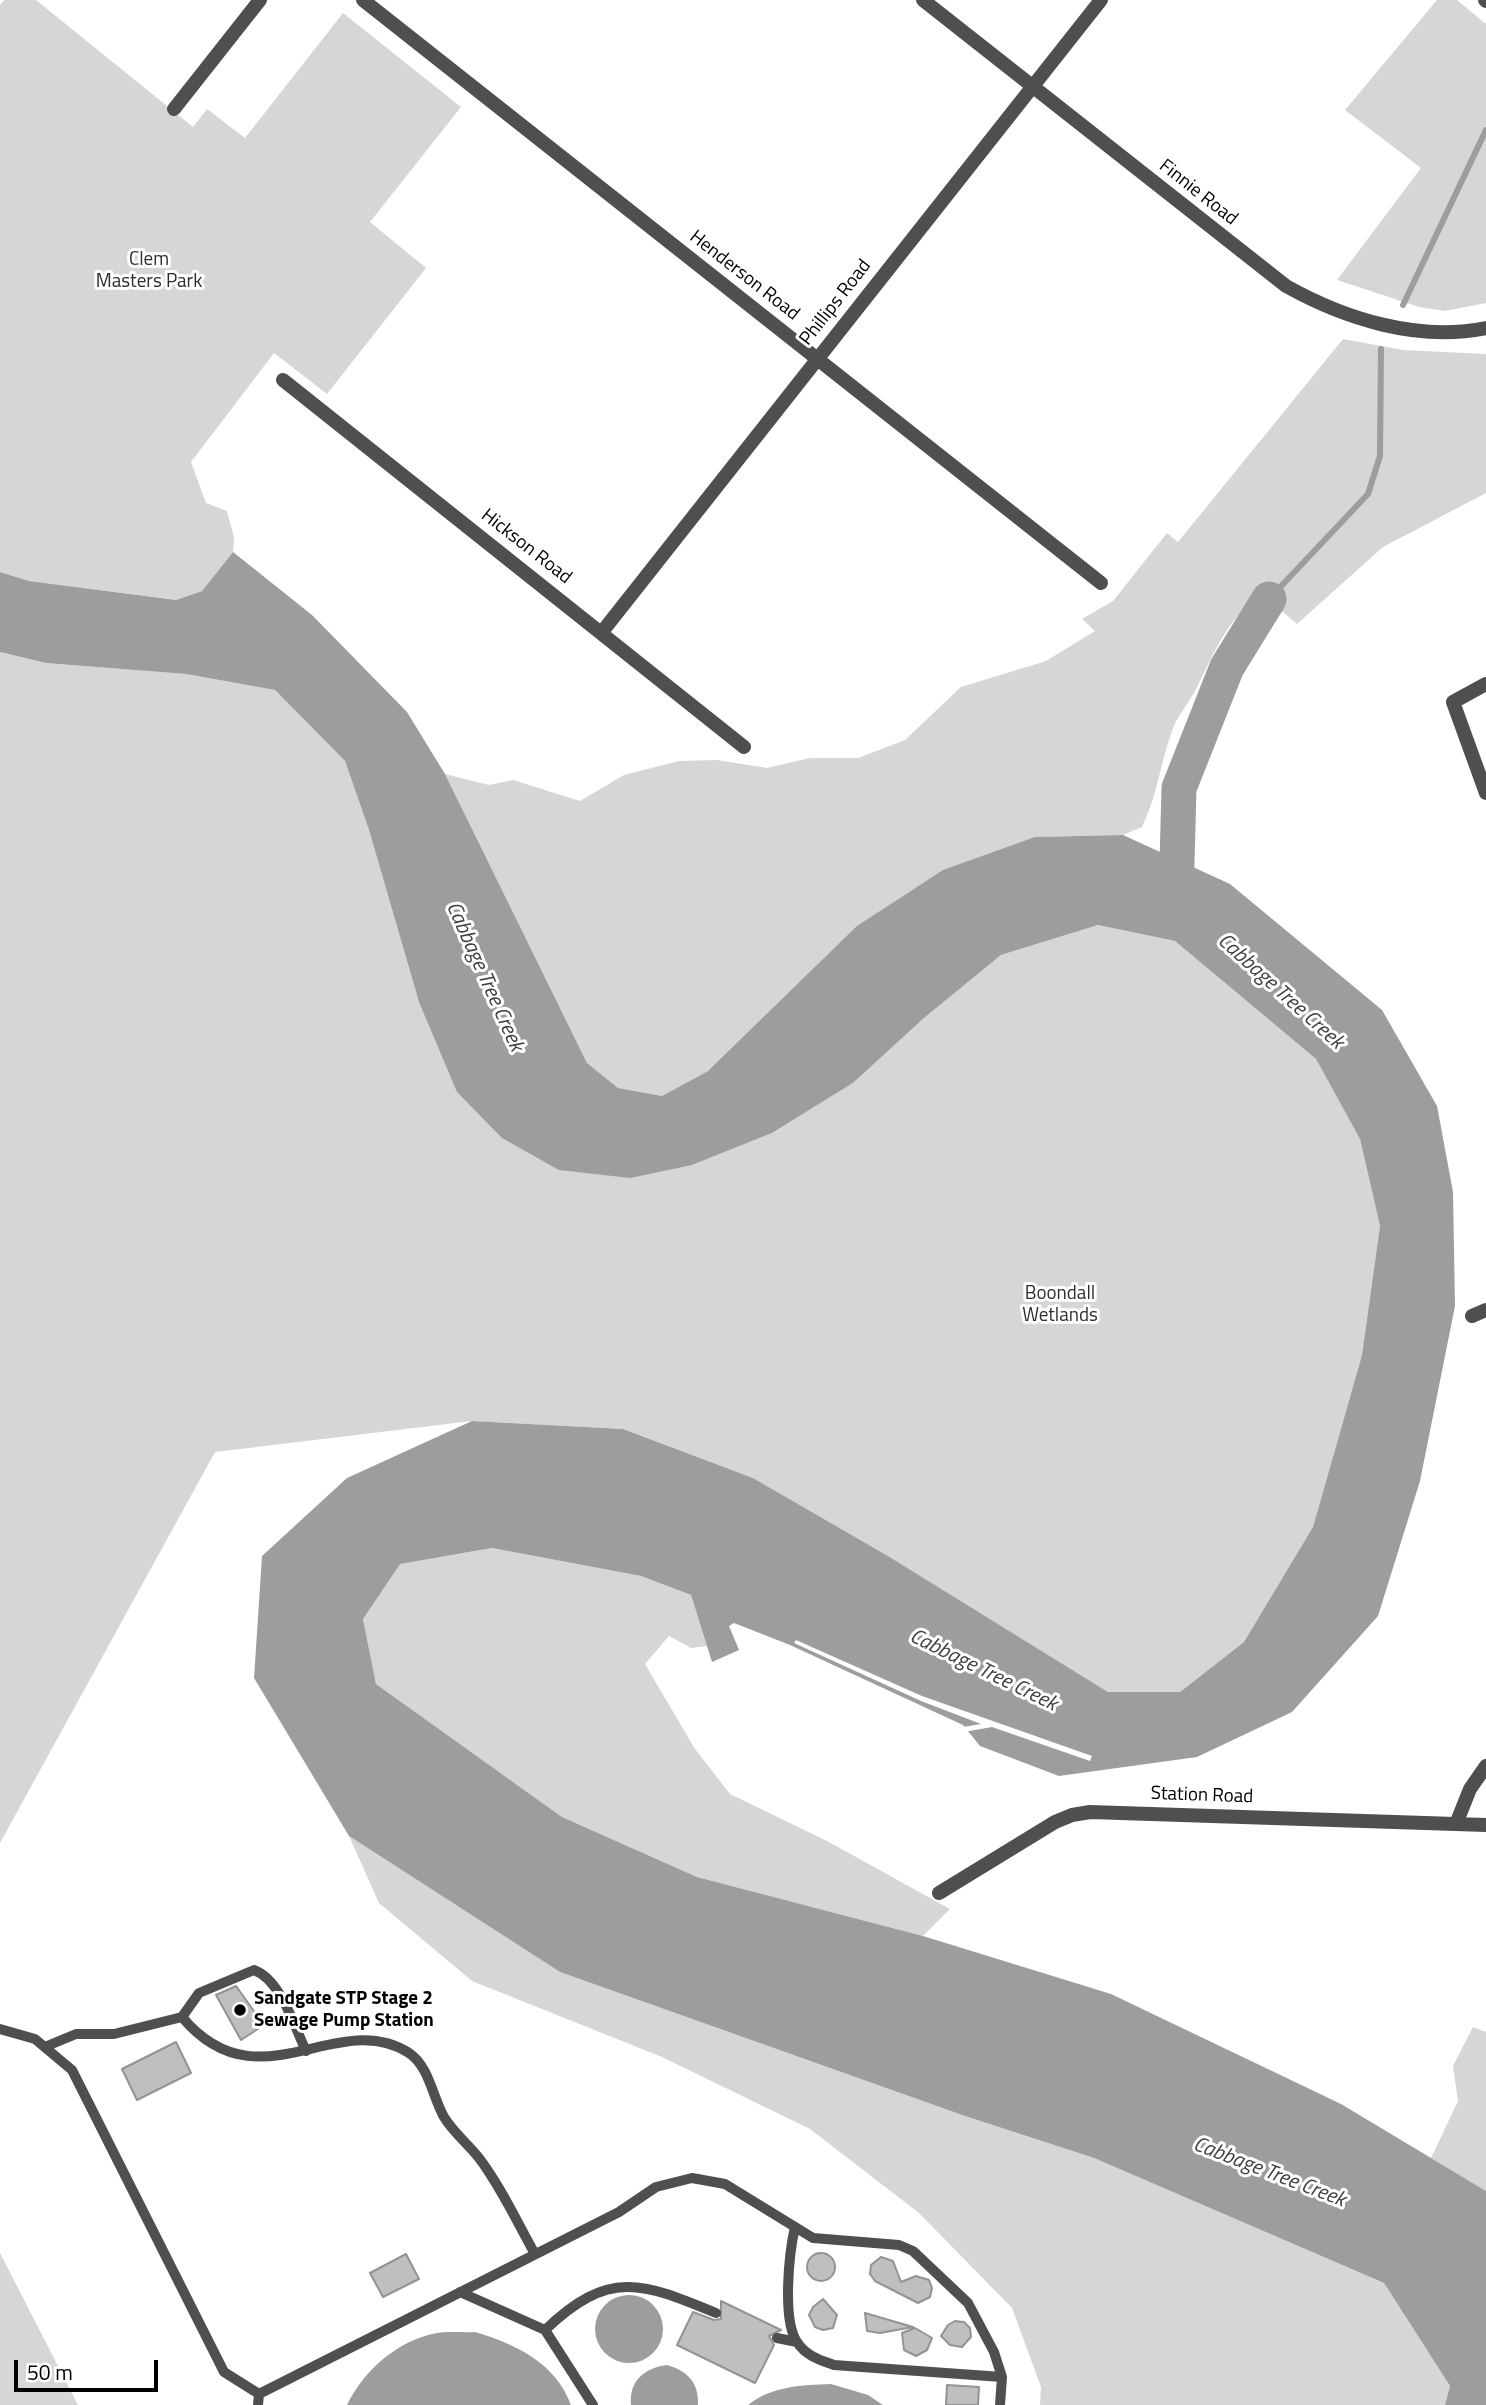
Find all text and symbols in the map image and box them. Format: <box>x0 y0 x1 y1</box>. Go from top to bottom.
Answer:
street label: Finnie Road <box>1154 155 1242 231</box>
street label: Henderson Road <box>685 226 803 326</box>
park label: Clem Masters Park <box>96 249 202 293</box>
street label: Phillips Road <box>795 256 877 350</box>
street label: Hickson Road <box>476 505 576 589</box>
water label: Cabbage Tree Creek <box>440 898 528 1056</box>
water label: Cabbage Tree Creek <box>1212 929 1348 1055</box>
park label: Boondall Wetlands <box>1022 1283 1098 1327</box>
water label: Cabbage Tree Creek <box>905 1624 1061 1718</box>
street label: Station Road <box>1150 1783 1254 1809</box>
place label: Sandgate STP Stage 2 Sewage Pump Station <box>254 1988 434 2032</box>
marker: Sandgate STP Stage 2 Sewage Pump Station <box>232 2002 248 2018</box>
water label: Cabbage Tree Creek <box>1189 2132 1349 2214</box>
scale bar <box>18 2346 161 2390</box>
text: 50 m <box>27 2356 73 2388</box>

